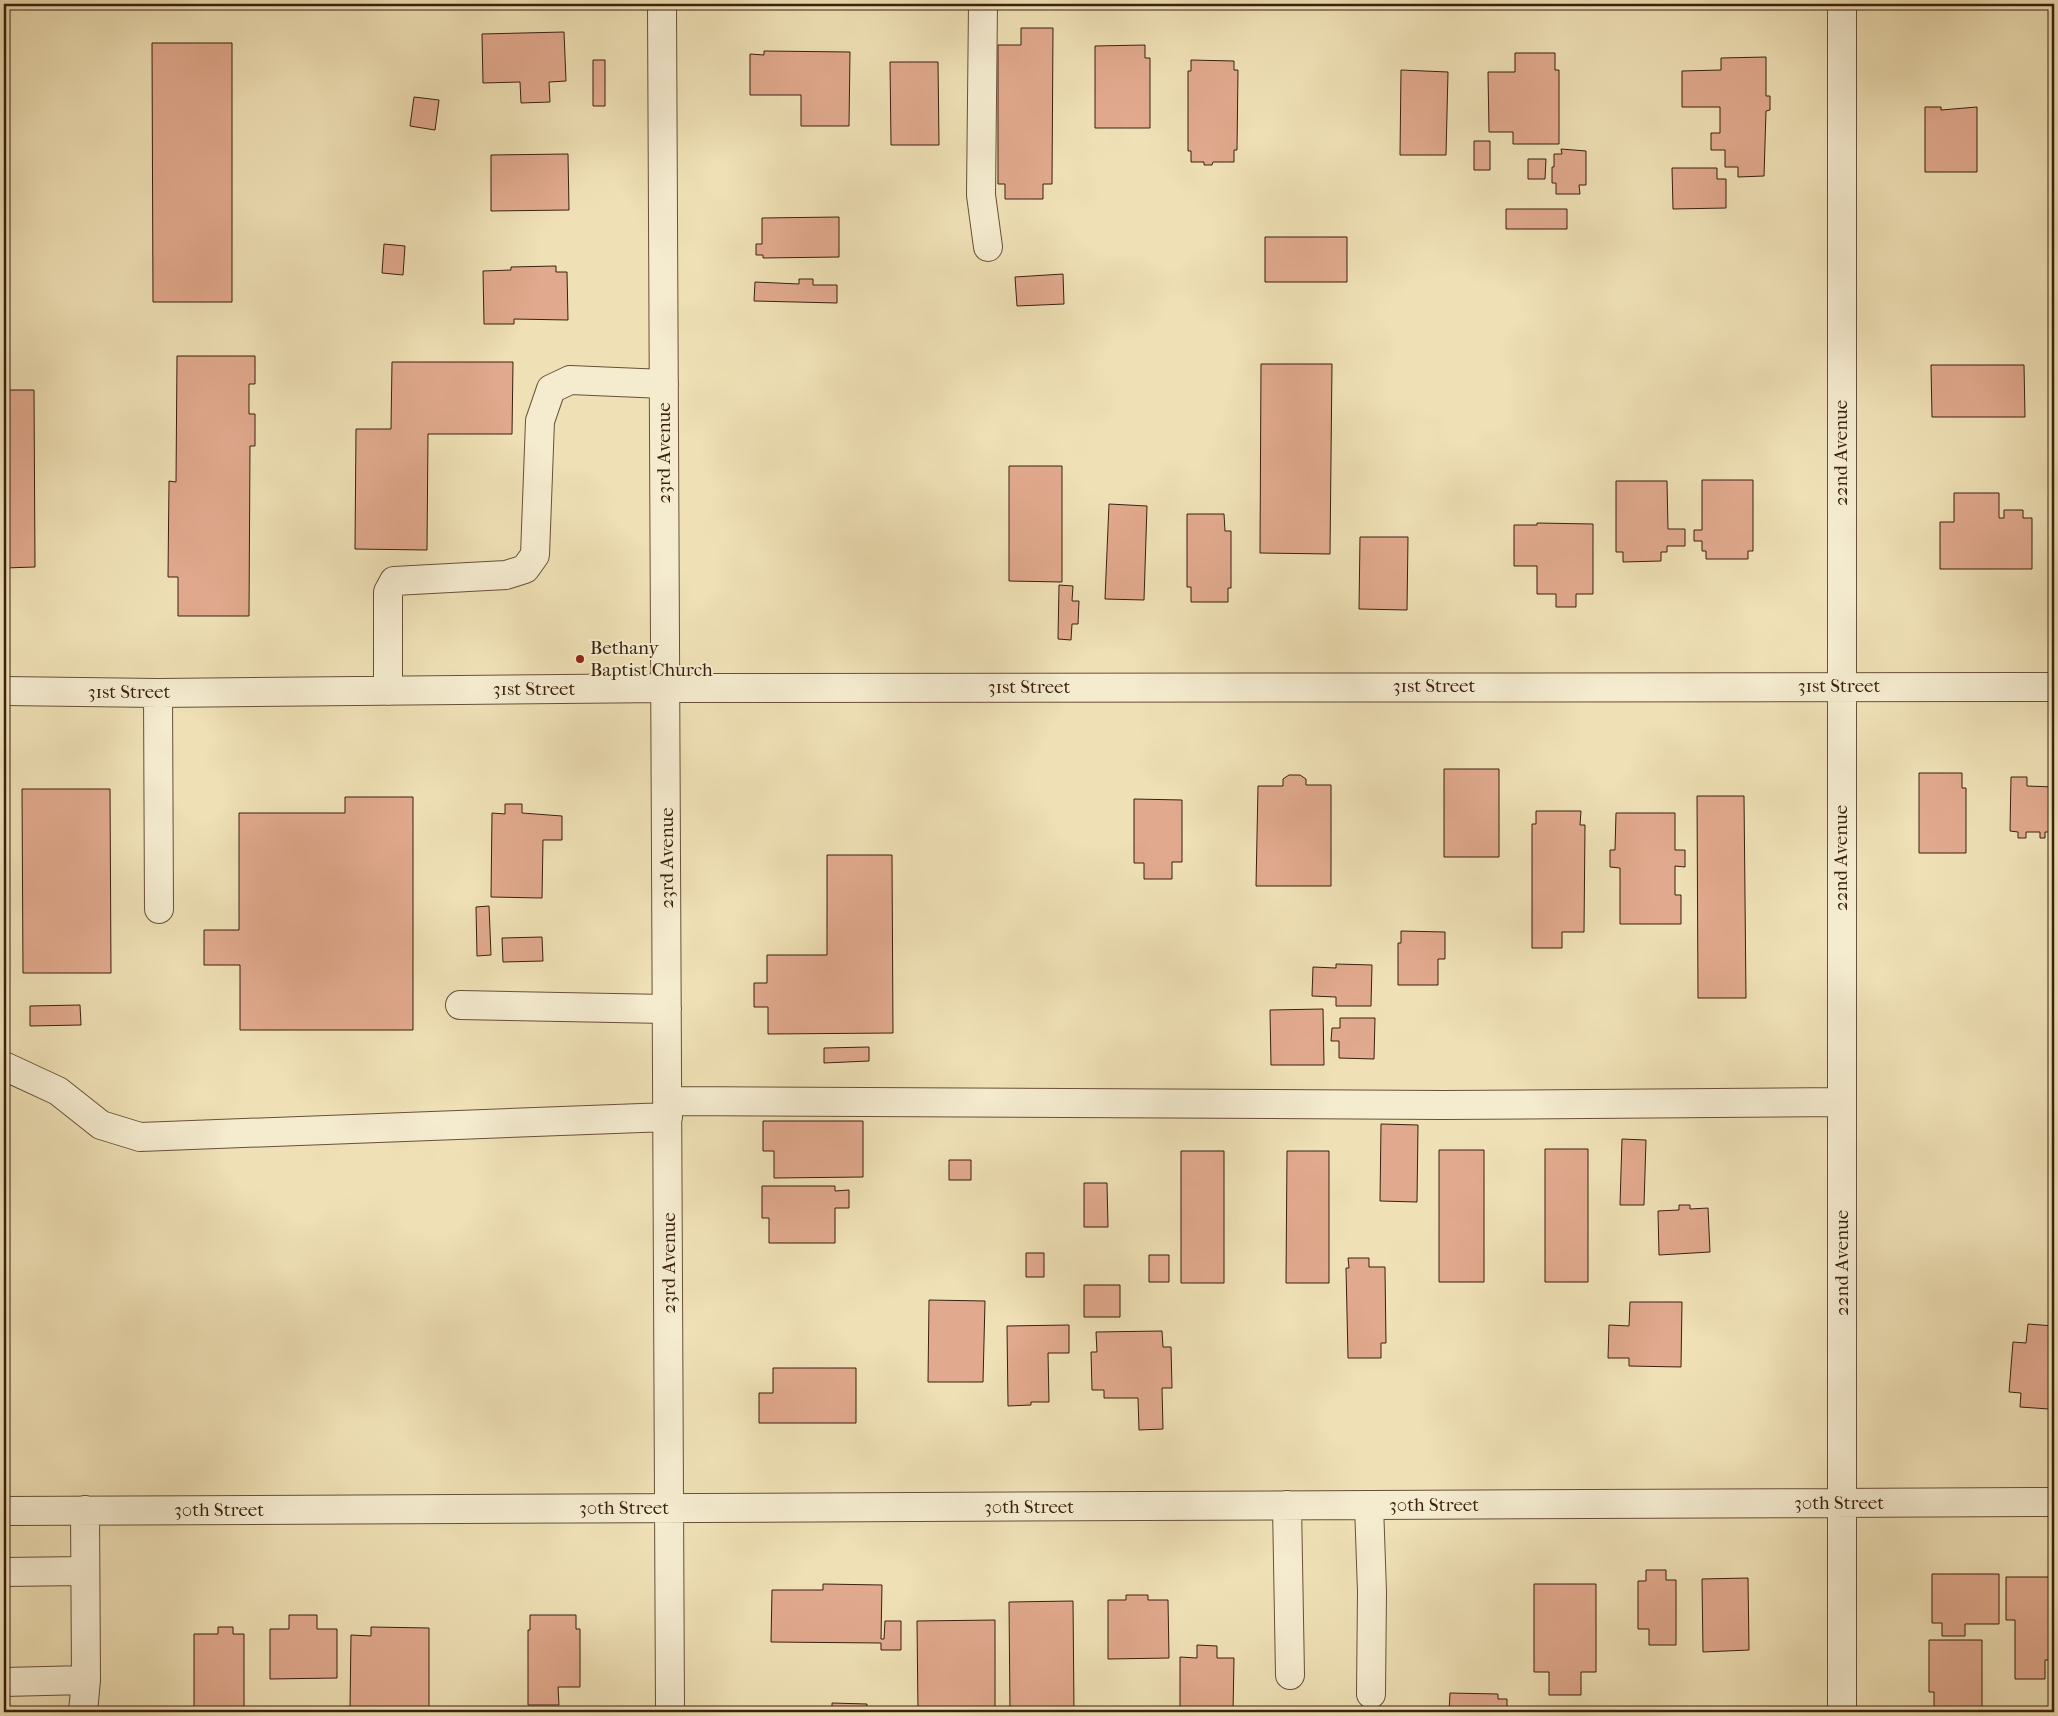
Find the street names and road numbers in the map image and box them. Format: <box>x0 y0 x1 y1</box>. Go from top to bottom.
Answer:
street label: 22nd Avenue <box>1830 400 1852 506</box>
street label: 23rd Avenue <box>653 402 675 504</box>
street label: 31st Street <box>1393 675 1476 697</box>
street label: 31st Street <box>1798 675 1881 697</box>
street label: 31st Street <box>988 676 1071 698</box>
street label: 31st Street <box>493 678 576 700</box>
street label: 31st Street <box>88 681 171 703</box>
street label: 22nd Avenue <box>1830 805 1852 911</box>
street label: 23rd Avenue <box>656 807 678 909</box>
street label: 22nd Avenue <box>1831 1210 1853 1316</box>
street label: 23rd Avenue <box>658 1212 680 1314</box>
street label: 30th Street <box>1794 1492 1884 1514</box>
street label: 30th Street <box>1389 1494 1479 1516</box>
street label: 30th Street <box>984 1496 1074 1518</box>
street label: 30th Street <box>579 1497 669 1519</box>
street label: 30th Street <box>174 1499 264 1521</box>

